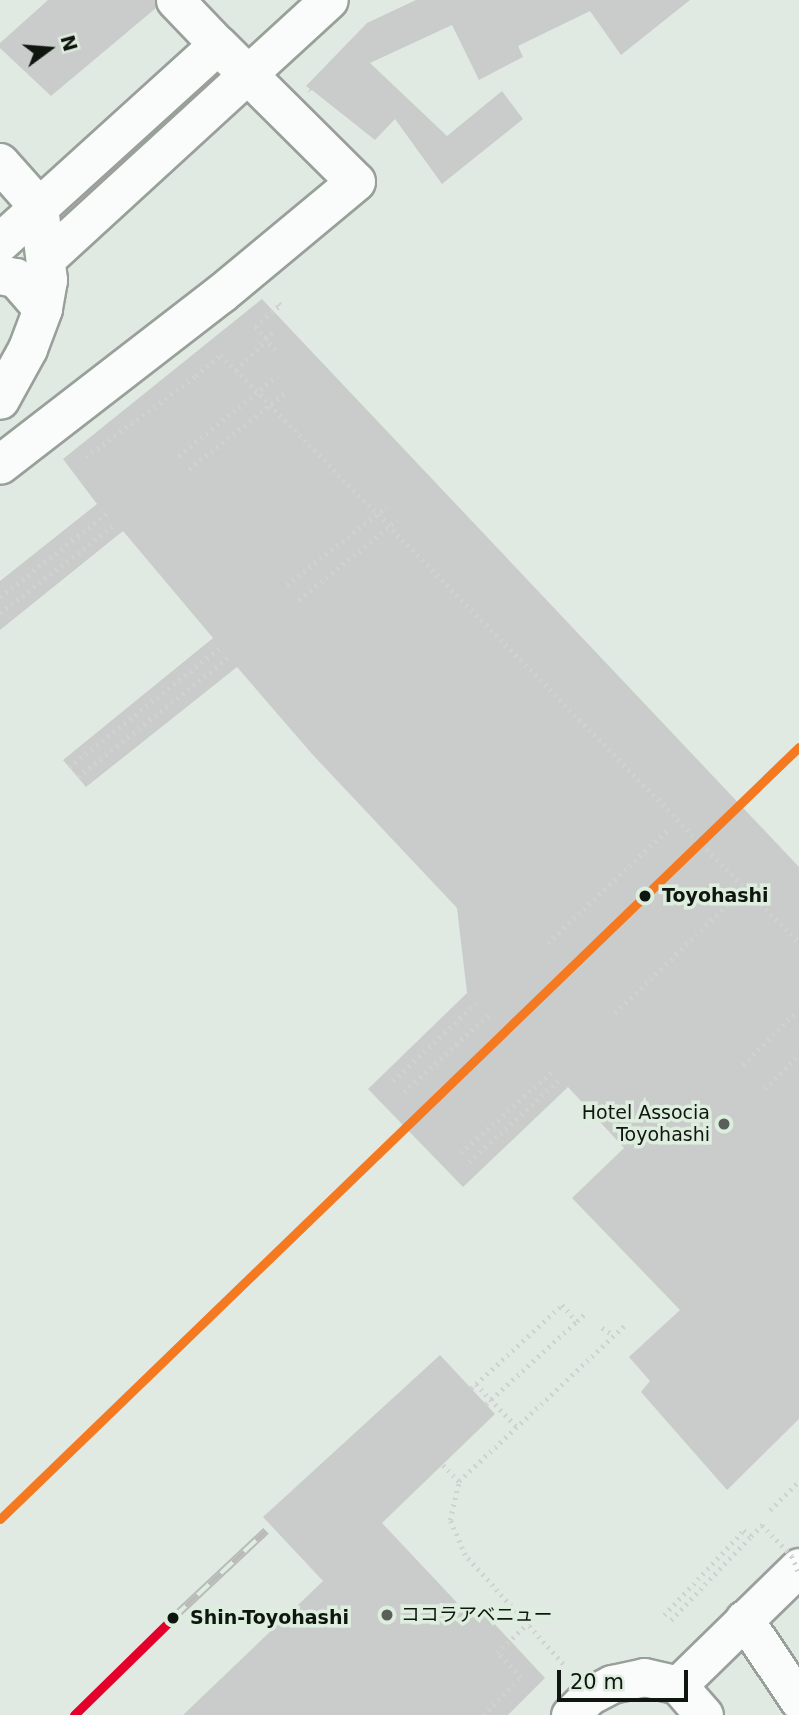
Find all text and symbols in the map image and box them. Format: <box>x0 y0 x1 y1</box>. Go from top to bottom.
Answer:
north arrow <box>14 14 84 84</box>
text: N <box>56 33 82 54</box>
marker: Toyohashi <box>634 885 656 907</box>
place label: Toyohashi <box>662 885 769 907</box>
place label: Hotel Associa Toyohashi <box>582 1102 710 1146</box>
marker: Hotel Associa Toyohashi <box>716 1116 732 1132</box>
place label: ココラアベニュー <box>401 1604 553 1626</box>
marker: Shin-Toyohashi <box>162 1607 184 1629</box>
place label: Shin-Toyohashi <box>190 1607 349 1629</box>
marker: ココラアベニュー <box>379 1607 395 1623</box>
scale bar <box>561 1656 692 1700</box>
text: 20 m <box>570 1670 624 1694</box>

